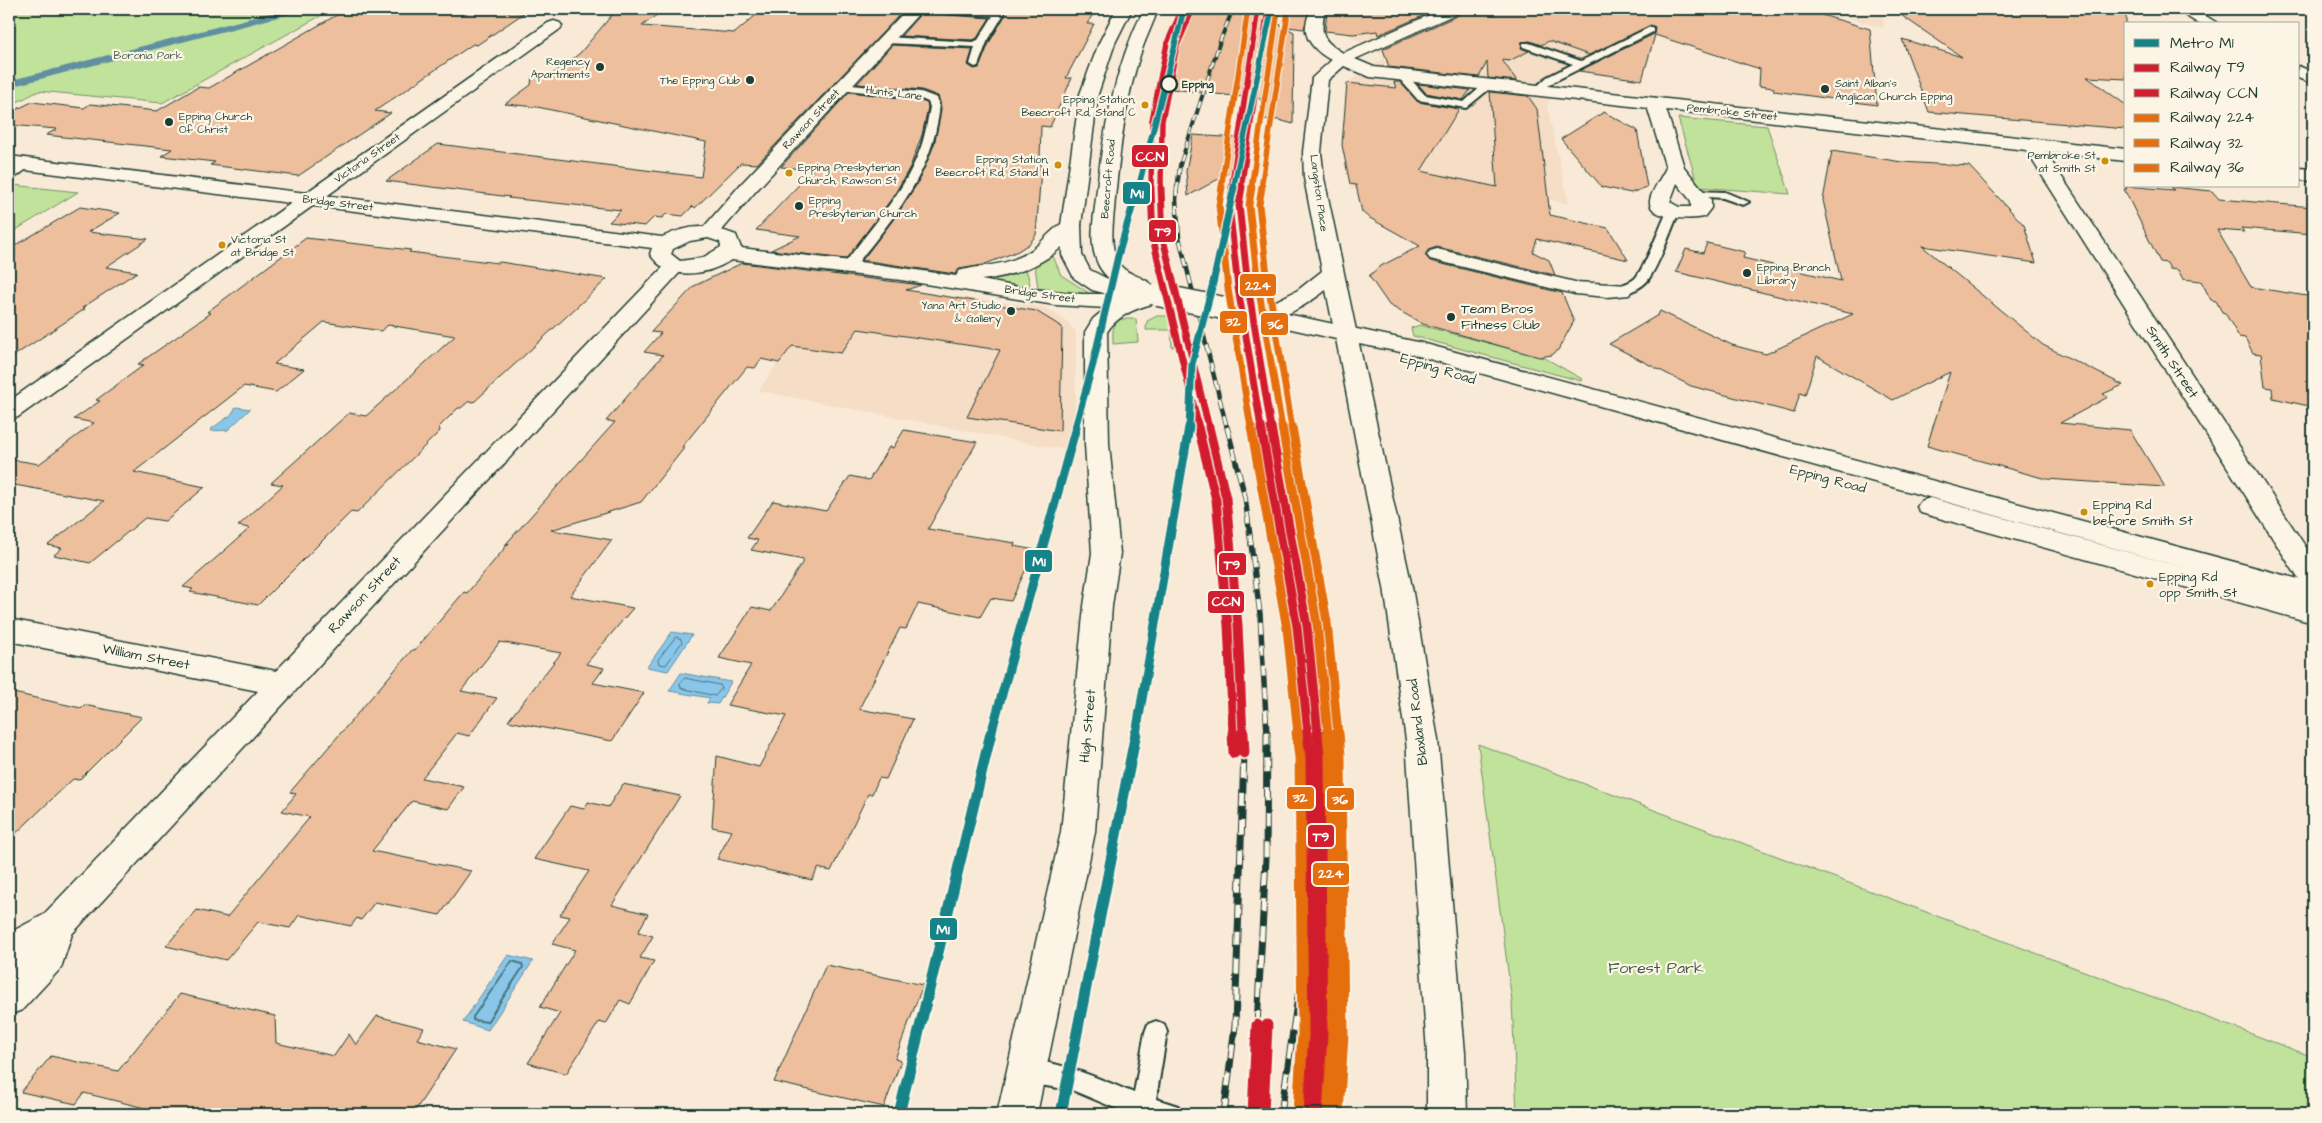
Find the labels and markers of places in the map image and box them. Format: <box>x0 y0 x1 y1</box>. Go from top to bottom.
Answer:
place label: Regency Apartments <box>531 54 590 82</box>
marker: Regency Apartments <box>594 61 606 73</box>
place label: The Epping Club <box>660 73 740 89</box>
marker: The Epping Club <box>744 74 756 86</box>
marker: Epping <box>1160 75 1178 93</box>
place label: Saint Alban's Anglican Church Epping <box>1835 76 1953 105</box>
place label: Epping <box>1182 77 1214 94</box>
marker: Saint Alban's Anglican Church Epping <box>1819 83 1831 95</box>
place label: Epping Station, Beecroft Rd, Stand C <box>1021 92 1136 120</box>
marker: Epping Station, Beecroft Rd, Stand C <box>1140 100 1150 110</box>
place label: Epping Church Of Christ <box>179 109 253 137</box>
marker: Epping Church Of Christ <box>163 116 175 128</box>
place label: Pembroke St at Smith St <box>2027 148 2097 176</box>
place label: Epping Station, Beecroft Rd, Stand H <box>936 152 1049 180</box>
marker: Pembroke St at Smith St <box>2100 156 2110 166</box>
place label: Epping Presbyterian Church, Rawson St <box>798 160 900 188</box>
marker: Epping Station, Beecroft Rd, Stand H <box>1053 160 1063 170</box>
marker: Epping Presbyterian Church, Rawson St <box>784 168 794 178</box>
place label: Epping Presbyterian Church <box>809 193 917 222</box>
marker: Epping Presbyterian Church <box>793 200 805 212</box>
place label: Victoria St at Bridge St <box>231 232 295 261</box>
marker: Victoria St at Bridge St <box>217 240 227 250</box>
place label: Epping Branch Library <box>1757 260 1831 289</box>
marker: Epping Branch Library <box>1741 267 1753 279</box>
place label: Yana Art Studio & Gallery <box>921 298 1002 327</box>
place label: Team Bros Fitness Club <box>1461 299 1540 335</box>
marker: Yana Art Studio & Gallery <box>1005 305 1017 317</box>
marker: Team Bros Fitness Club <box>1445 311 1457 323</box>
place label: Epping Rd before Smith St <box>2093 496 2193 530</box>
marker: Epping Rd before Smith St <box>2079 507 2089 517</box>
place label: Epping Rd opp Smith St <box>2159 568 2238 602</box>
marker: Epping Rd opp Smith St <box>2145 579 2155 589</box>

